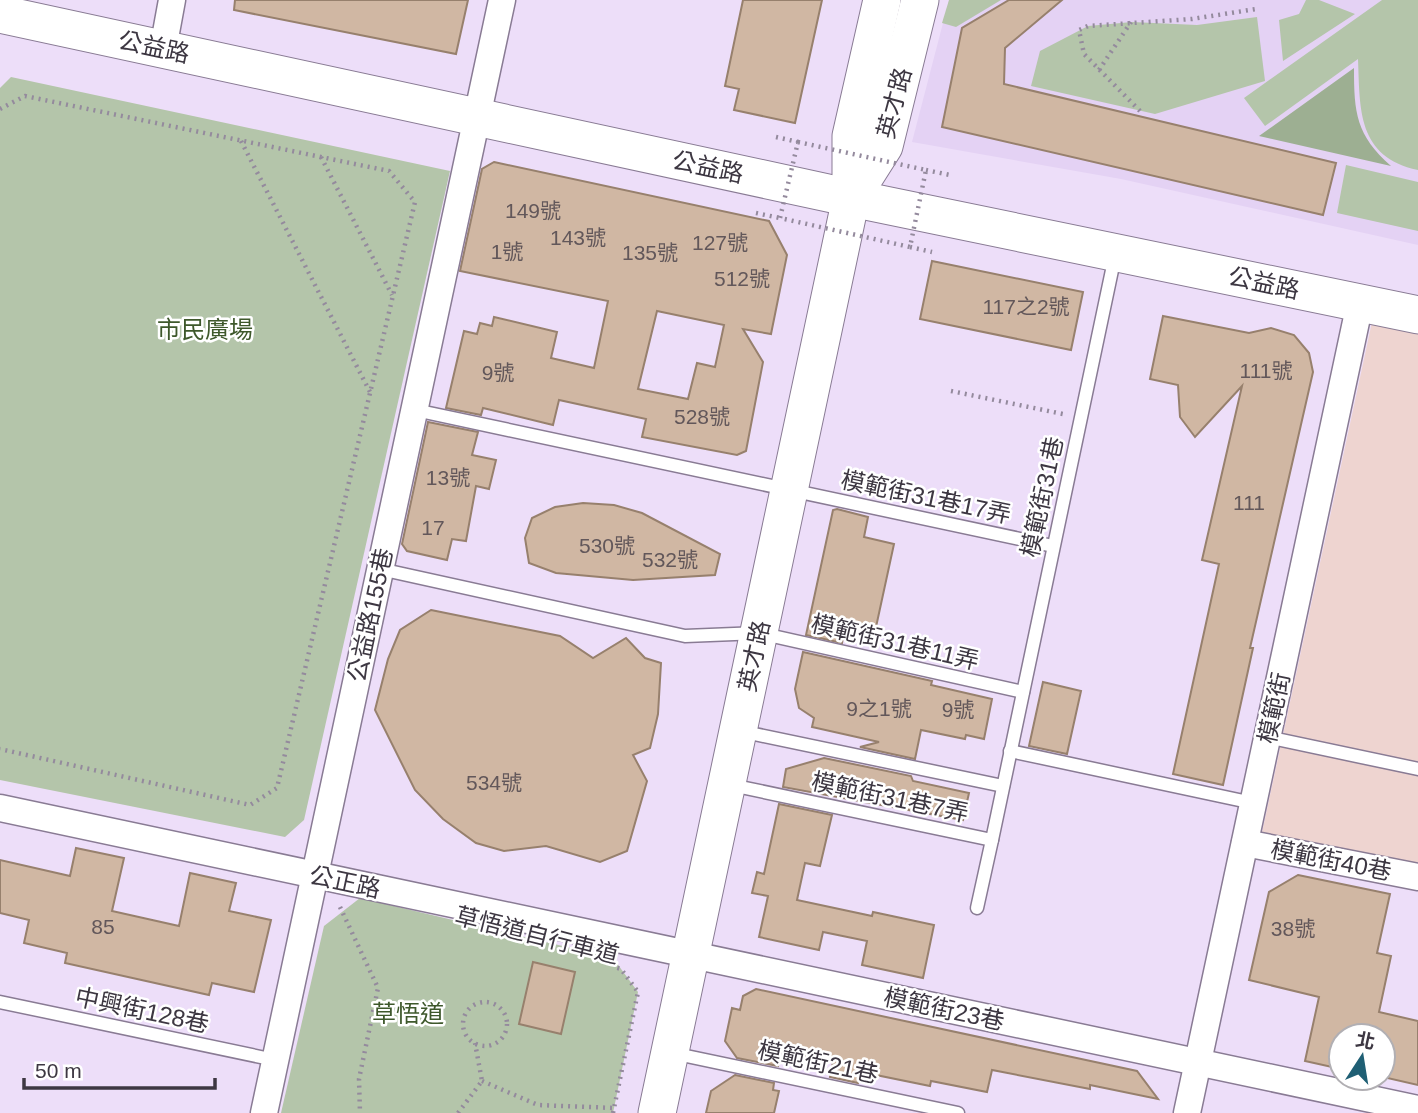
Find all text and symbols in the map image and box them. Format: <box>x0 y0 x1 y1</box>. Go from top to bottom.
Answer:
street label: 公益路 <box>116 26 192 68</box>
street label: 英才路 <box>872 65 916 141</box>
street label: 公益路 <box>670 146 746 188</box>
house number: 149號 <box>505 199 561 222</box>
house number: 143號 <box>550 226 606 249</box>
house number: 127號 <box>692 231 748 254</box>
house number: 1號 <box>491 240 523 263</box>
house number: 135號 <box>622 241 678 264</box>
street label: 公益路 <box>1226 262 1302 304</box>
house number: 512號 <box>714 267 770 290</box>
house number: 117之2號 <box>982 295 1070 318</box>
park label: 市民廣場 <box>157 316 253 343</box>
house number: 111號 <box>1240 359 1292 382</box>
house number: 9號 <box>482 361 514 384</box>
house number: 528號 <box>674 405 730 428</box>
street label: 模範街31巷 <box>1016 434 1068 560</box>
house number: 13號 <box>426 466 470 489</box>
street label: 模範街31巷17弄 <box>838 466 1014 528</box>
house number: 111 <box>1233 491 1265 514</box>
house number: 17 <box>421 516 445 539</box>
house number: 530號 <box>579 534 635 557</box>
street label: 公益路155巷 <box>343 546 397 684</box>
house number: 532號 <box>642 548 698 571</box>
street label: 模範街31巷11弄 <box>808 610 982 674</box>
street label: 英才路 <box>733 618 775 694</box>
street label: 模範街 <box>1253 670 1295 746</box>
house number: 9之1號 <box>846 697 912 720</box>
house number: 9號 <box>942 698 974 721</box>
street label: 模範街31巷7弄 <box>809 767 971 827</box>
house number: 534號 <box>466 771 522 794</box>
street label: 模範街40巷 <box>1268 835 1394 885</box>
street label: 公正路 <box>307 861 383 903</box>
street label: 草悟道自行車道 <box>452 902 622 968</box>
house number: 85 <box>91 915 115 938</box>
house number: 38號 <box>1271 917 1315 940</box>
street label: 中興街128巷 <box>73 983 211 1037</box>
street label: 模範街23巷 <box>881 983 1007 1035</box>
park label: 草悟道 <box>372 1000 444 1027</box>
north arrow <box>1327 1022 1397 1092</box>
text: 北 <box>1354 1029 1377 1053</box>
street label: 模範街21巷 <box>755 1036 881 1088</box>
scale bar <box>24 1046 215 1090</box>
text: 50 m <box>35 1059 82 1082</box>

